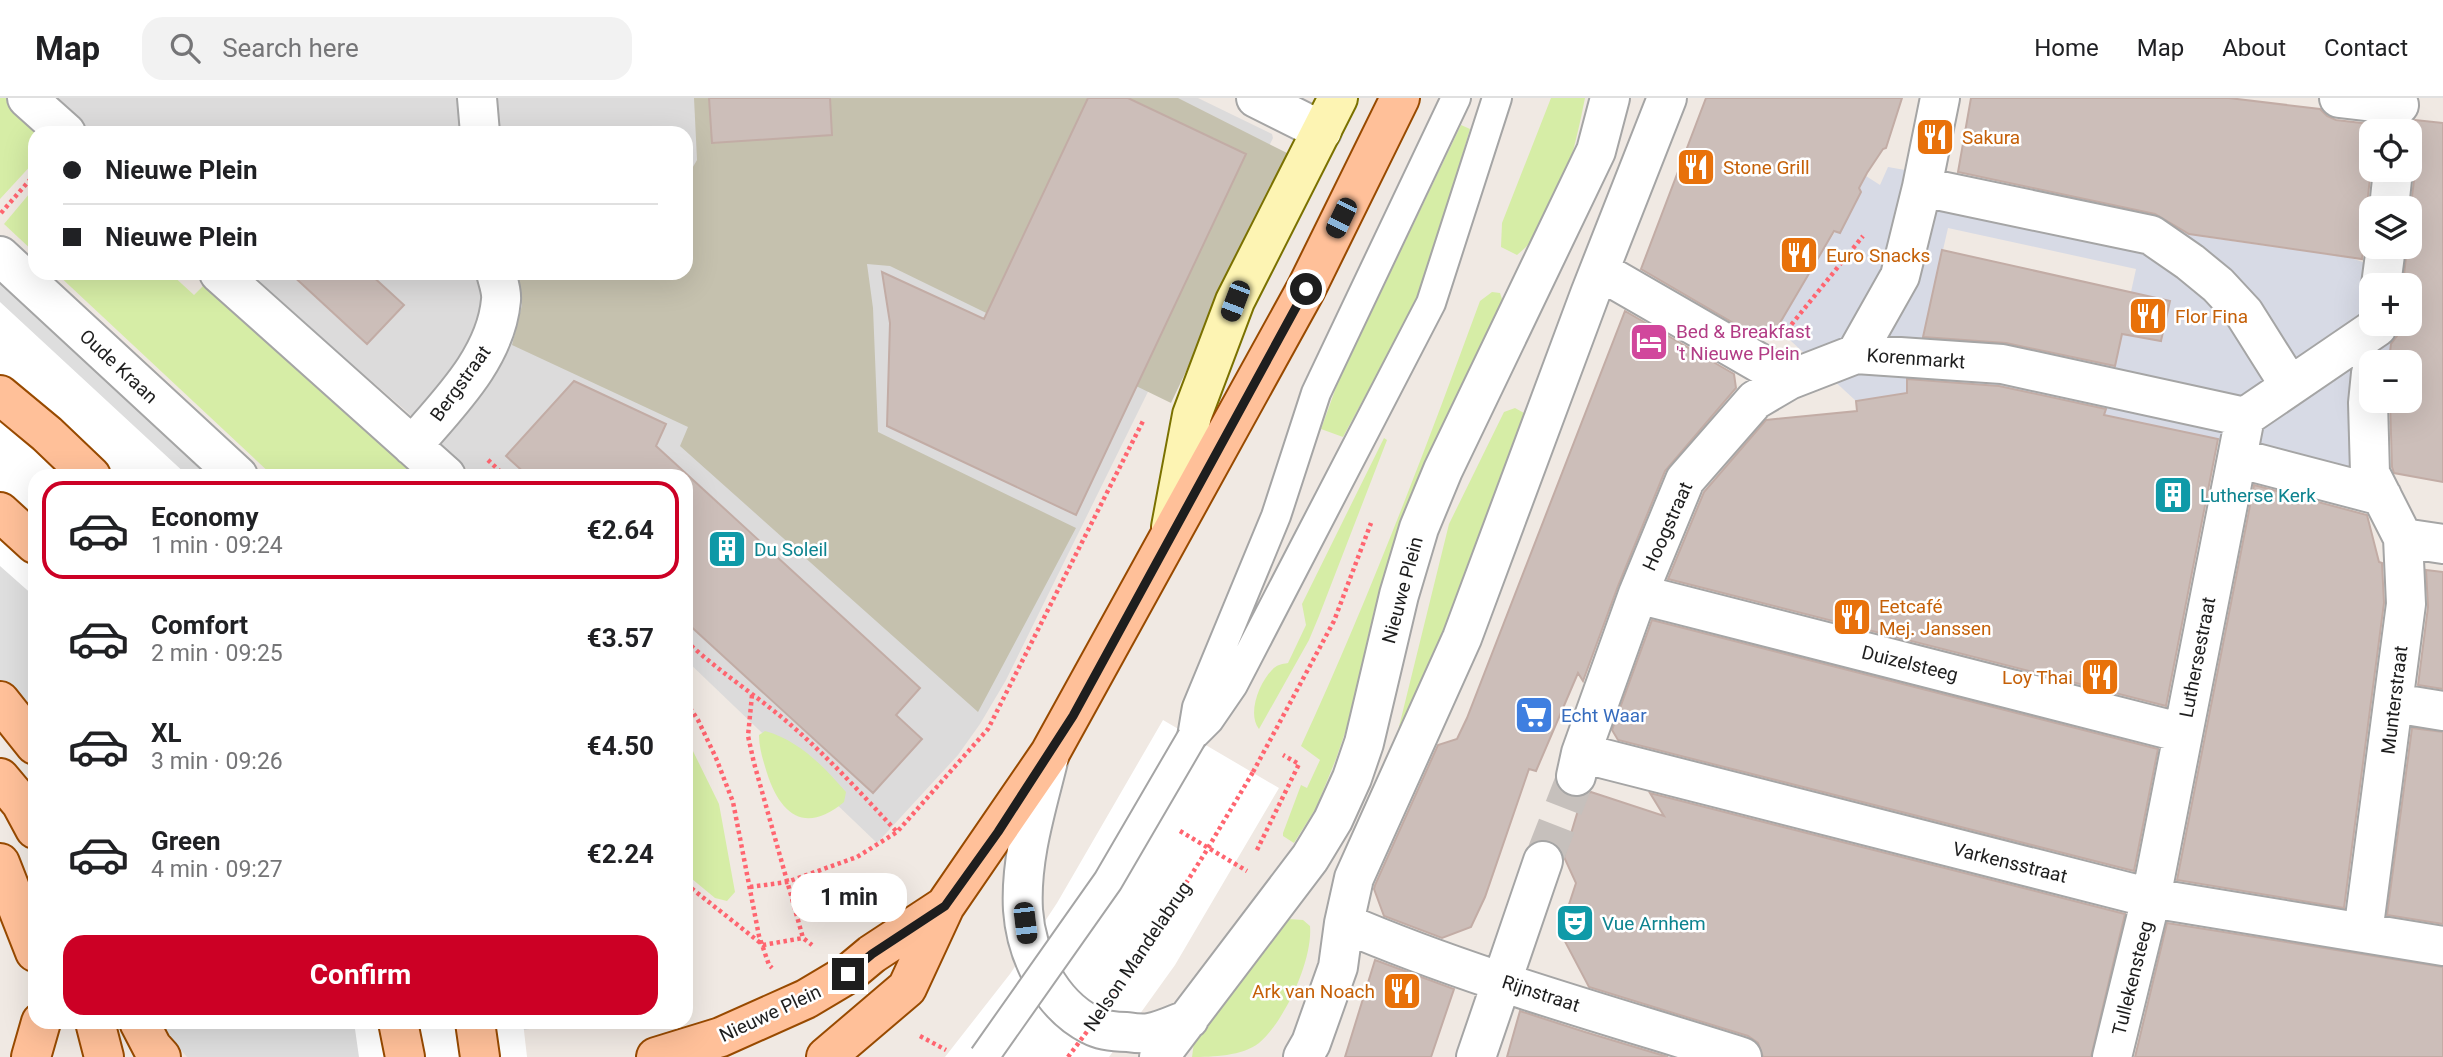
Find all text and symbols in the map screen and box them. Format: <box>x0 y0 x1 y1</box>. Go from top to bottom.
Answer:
search box <box>142 17 632 80</box>
text: Map <box>35 29 100 68</box>
icon: search <box>166 29 204 67</box>
text: Search here <box>222 33 359 63</box>
text: Home <box>2034 34 2099 62</box>
text: Map <box>2137 34 2184 62</box>
text: About <box>2222 34 2286 62</box>
text: Contact <box>2324 34 2408 62</box>
restaurant icon: Sakura <box>1914 116 1956 158</box>
map controls <box>2359 119 2422 413</box>
button: locate <box>2359 119 2422 182</box>
place label: Sakura <box>1962 126 2020 149</box>
restaurant icon: Stone Grill <box>1675 146 1717 188</box>
text: Nieuwe Plein <box>105 155 258 185</box>
place label: Stone Grill <box>1723 156 1810 179</box>
car <box>1323 195 1360 241</box>
button: layers <box>2359 196 2422 259</box>
text: Nieuwe Plein <box>105 222 258 252</box>
restaurant icon: Euro Snacks <box>1778 234 1820 276</box>
place label: Euro Snacks <box>1826 244 1930 267</box>
route start <box>1290 273 1322 305</box>
button: + <box>2359 273 2422 336</box>
car <box>1218 278 1253 324</box>
restaurant icon: Flor Fina <box>2127 295 2169 337</box>
place label: Flor Fina <box>2175 305 2248 328</box>
place label: Bed & Breakfast 't Nieuwe Plein <box>1676 320 1811 365</box>
hotel icon: Bed & Breakfast 't Nieuwe Plein <box>1628 321 1670 363</box>
street label: Oude Kraan <box>75 324 162 408</box>
street label: Bergstraat <box>425 341 496 426</box>
street label: Korenmarkt <box>1866 344 1966 373</box>
button: − <box>2359 350 2422 413</box>
building icon: Lutherse Kerk <box>2152 474 2194 516</box>
street label: Hoogstraat <box>1638 478 1697 574</box>
place label: Lutherse Kerk <box>2200 484 2316 507</box>
icon: car <box>67 499 130 562</box>
text: Economy <box>151 502 258 532</box>
text: €2.64 <box>587 515 654 545</box>
building icon: Du Soleil <box>706 528 748 570</box>
text: 1 min · 09:24 <box>151 532 283 559</box>
street label: Nieuwe Plein <box>1377 534 1428 646</box>
place label: Du Soleil <box>754 538 828 561</box>
place label: Eetcafé Mej. Janssen <box>1879 595 1991 640</box>
street label: Luthersestraat <box>2175 595 2220 719</box>
restaurant icon: Eetcafé Mej. Janssen <box>1831 596 1873 638</box>
icon: car <box>67 607 130 670</box>
text: Comfort <box>151 610 248 640</box>
text: €3.57 <box>587 623 654 653</box>
text: 2 min · 09:25 <box>151 640 283 667</box>
street label: Duizelsteeg <box>1859 640 1960 687</box>
street label: Munterstraat <box>2376 644 2413 756</box>
restaurant icon: Loy Thai <box>2079 656 2121 698</box>
place label: Loy Thai <box>2002 666 2073 689</box>
supermarket icon: Echt Waar <box>1513 694 1555 736</box>
place label: Echt Waar <box>1561 704 1647 727</box>
icon: car <box>67 715 130 778</box>
text: XL <box>151 718 182 748</box>
text: €4.50 <box>587 731 654 761</box>
text: 3 min · 09:26 <box>151 748 283 775</box>
icon: car <box>67 823 130 886</box>
text: Green <box>151 826 221 856</box>
street label: Varkensstraat <box>1950 837 2070 888</box>
text: €2.24 <box>587 839 654 869</box>
text: 4 min · 09:27 <box>151 856 283 883</box>
callout: 1 min <box>790 872 906 922</box>
street label: Nelson Mandelabrug <box>1079 877 1196 1035</box>
text: 1 min <box>820 884 878 911</box>
car <box>1013 901 1038 945</box>
theatre icon: Vue Arnhem <box>1554 902 1596 944</box>
place label: Vue Arnhem <box>1602 912 1706 935</box>
street label: Tullekensteeg <box>2107 919 2158 1038</box>
button: Confirm <box>63 935 658 1015</box>
route end <box>832 958 864 990</box>
restaurant icon: Ark van Noach <box>1381 970 1423 1012</box>
street label: Rijnstraat <box>1499 970 1583 1017</box>
street label: Nieuwe Plein <box>716 980 825 1047</box>
place label: Ark van Noach <box>1252 980 1375 1003</box>

